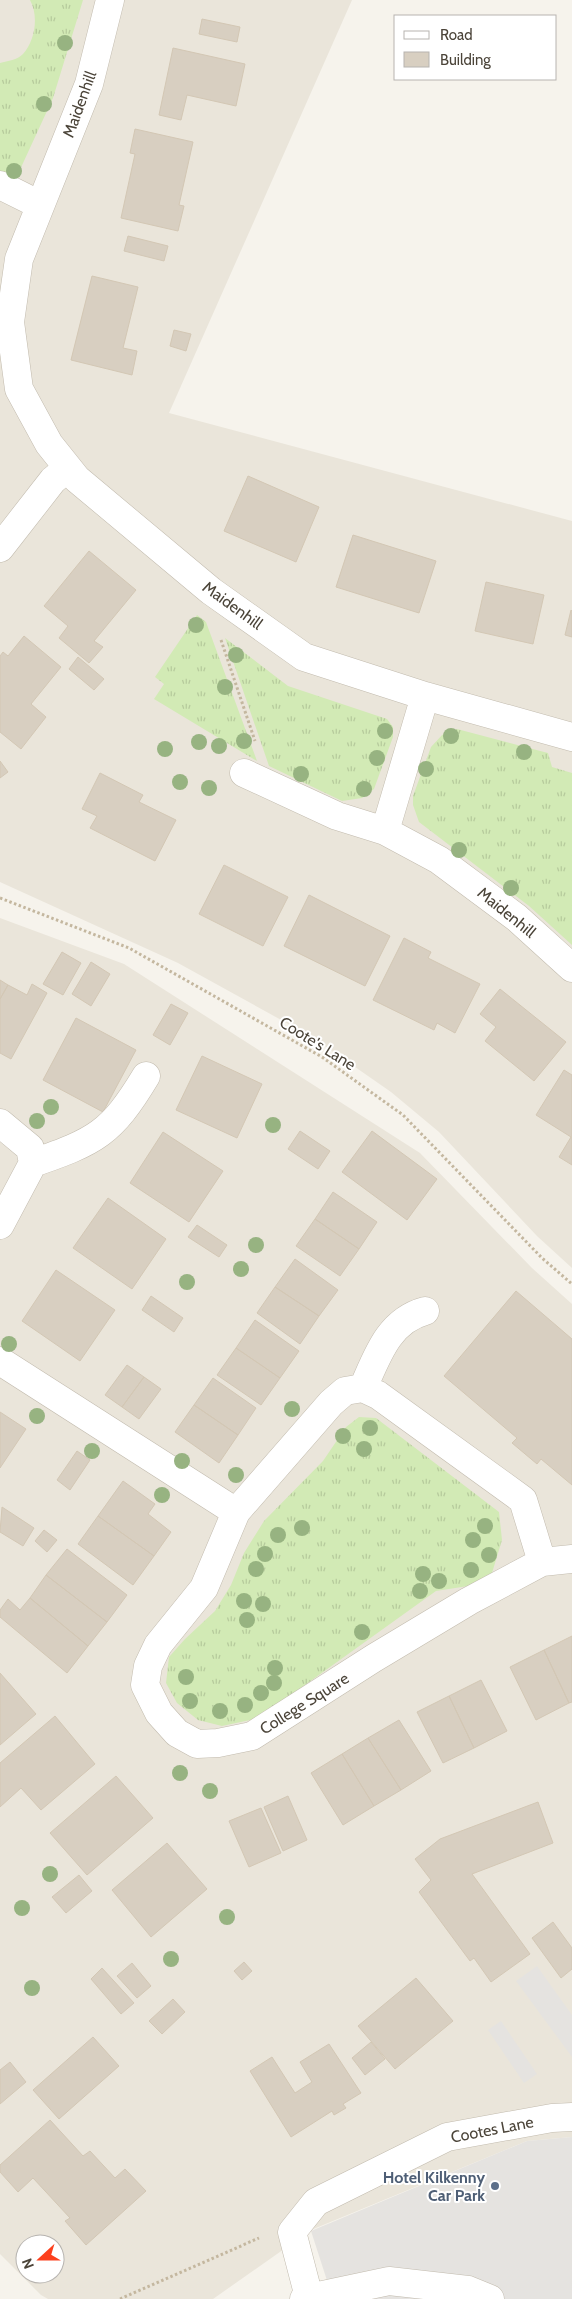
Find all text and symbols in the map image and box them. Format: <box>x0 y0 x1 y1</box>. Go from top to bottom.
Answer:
legend <box>394 15 557 80</box>
text: Road <box>440 26 473 44</box>
text: Building <box>440 51 491 69</box>
street label: Maidenhill <box>59 68 100 140</box>
street label: Maidenhill <box>199 577 267 634</box>
street label: Maidenhill <box>474 883 540 942</box>
street label: Coote's Lane <box>276 1013 359 1074</box>
street label: College Square <box>256 1669 352 1738</box>
street label: Cootes Lane <box>449 2112 535 2147</box>
place label: Hotel Kilkenny Car Park <box>383 2168 485 2205</box>
marker: Hotel Kilkenny Car Park <box>489 2180 501 2192</box>
north arrow <box>15 2234 65 2284</box>
text: N <box>18 2256 38 2272</box>

